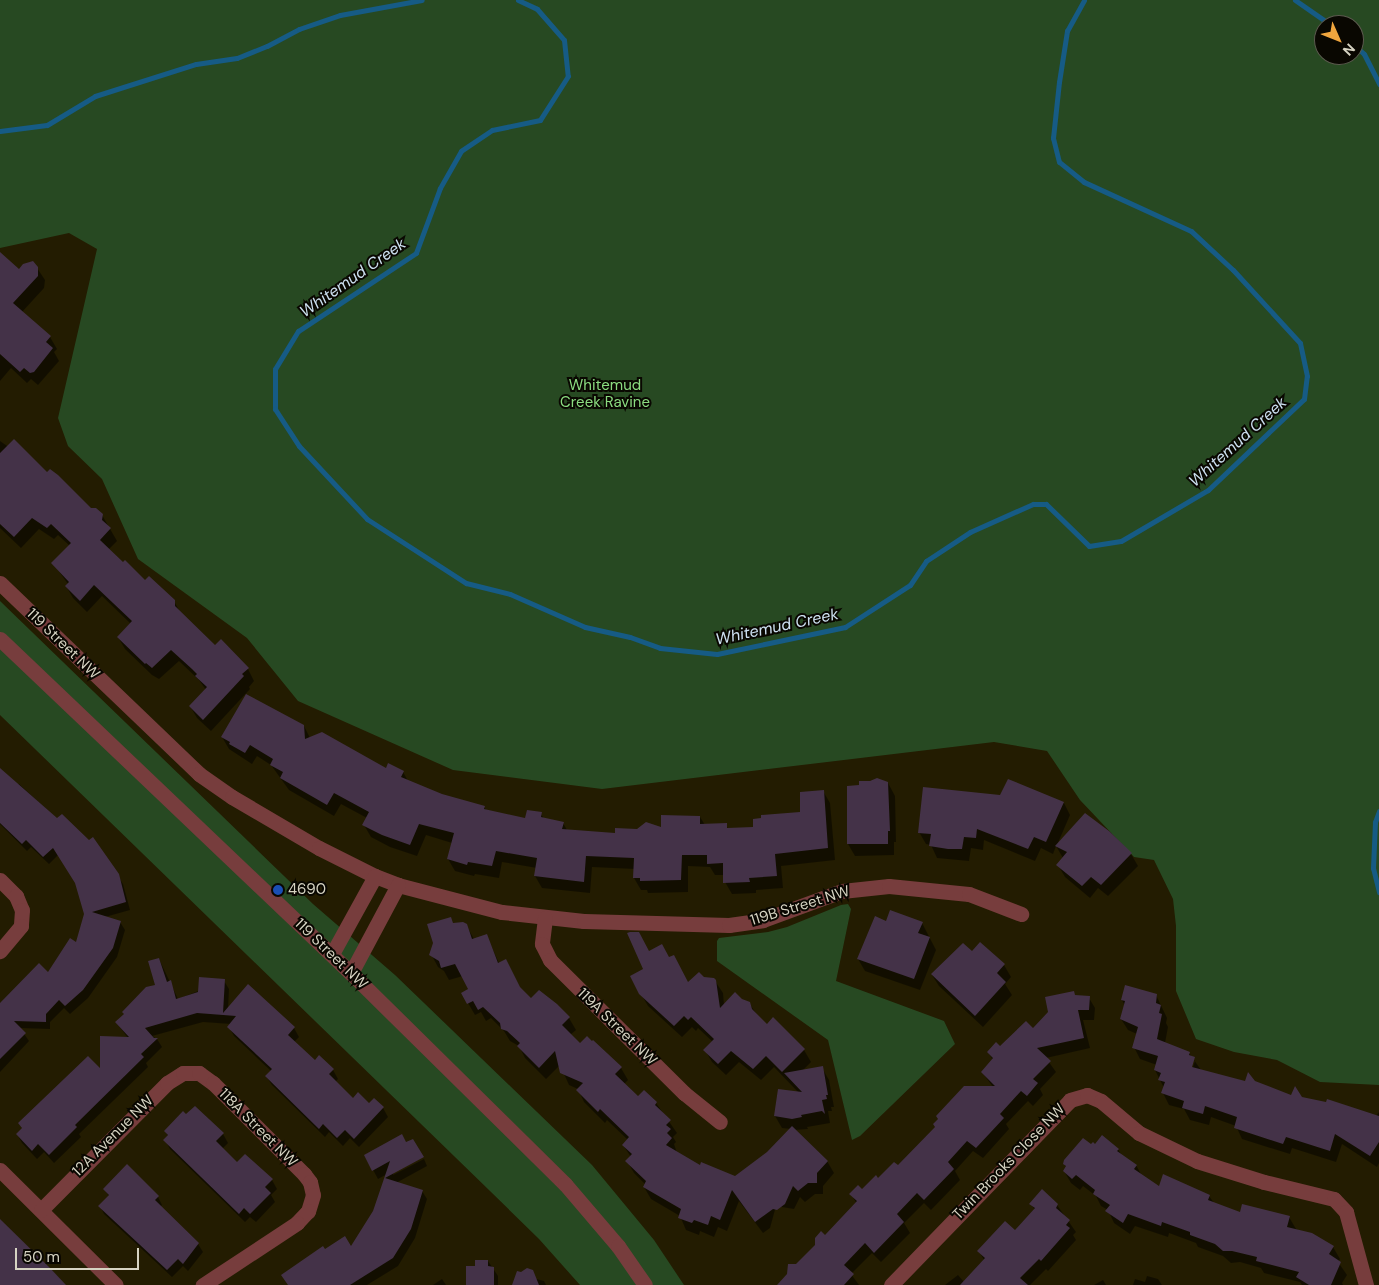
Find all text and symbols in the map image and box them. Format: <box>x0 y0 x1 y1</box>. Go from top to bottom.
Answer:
north arrow <box>1314 15 1364 65</box>
text: N <box>1339 40 1359 60</box>
water label: Whitemud Creek <box>296 234 410 322</box>
park label: Whitemud Creek Ravine <box>560 376 650 411</box>
water label: Whitemud Creek <box>1185 393 1291 491</box>
street label: 119 Street NW <box>23 605 103 683</box>
water label: Whitemud Creek <box>714 605 840 649</box>
place label: 4690 <box>288 881 326 899</box>
street label: 119B Street NW <box>748 882 852 930</box>
marker: 4690 <box>272 884 284 896</box>
street label: 119 Street NW <box>291 915 371 993</box>
street label: 119A Street NW <box>574 985 660 1069</box>
street label: 118A Street NW <box>215 1085 301 1171</box>
street label: 12A Avenue NW <box>69 1092 157 1180</box>
street label: Twin Brooks Close NW <box>949 1100 1069 1224</box>
scale bar <box>18 1238 141 1270</box>
text: 50 m <box>23 1247 60 1267</box>

